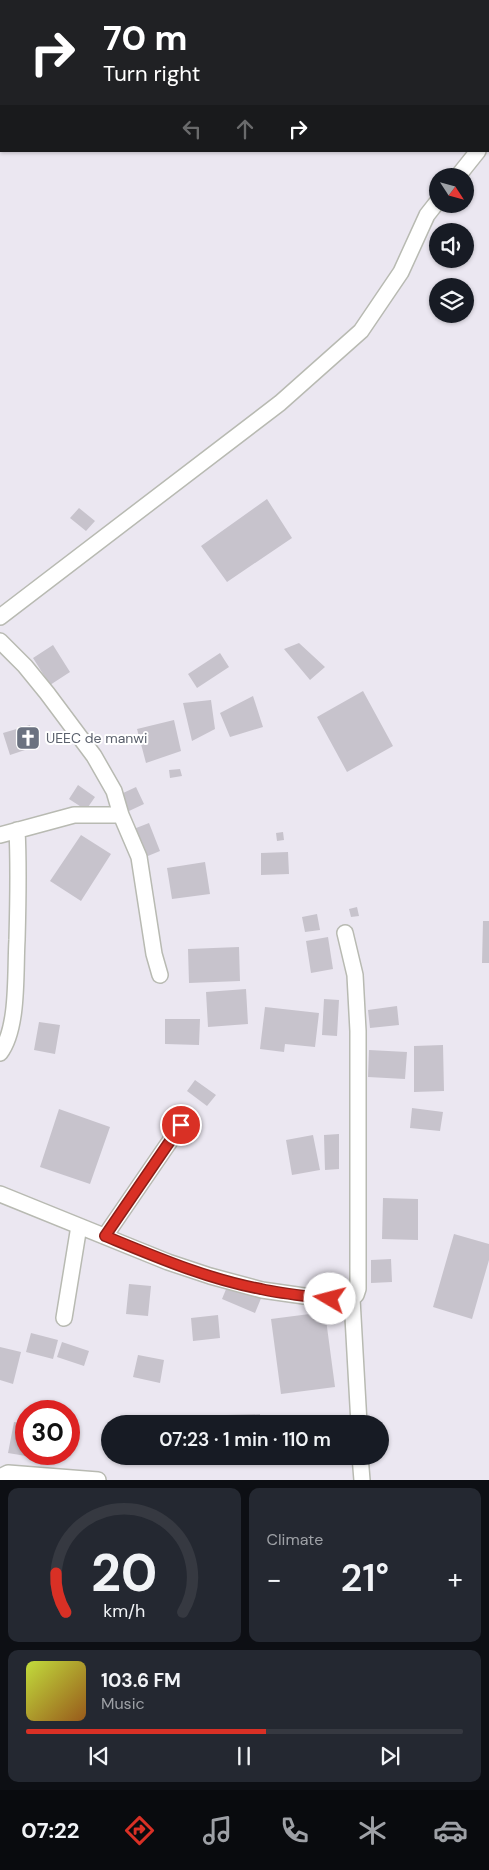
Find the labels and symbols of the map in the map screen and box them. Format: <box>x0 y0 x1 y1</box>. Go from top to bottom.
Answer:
north arrow <box>429 168 474 212</box>
church icon: UEEC de manwi <box>15 725 41 751</box>
place label: UEEC de manwi <box>46 729 147 747</box>
pin <box>160 1104 202 1146</box>
position arrow <box>303 1272 355 1324</box>
speed limit sign: 30 <box>15 1400 80 1465</box>

